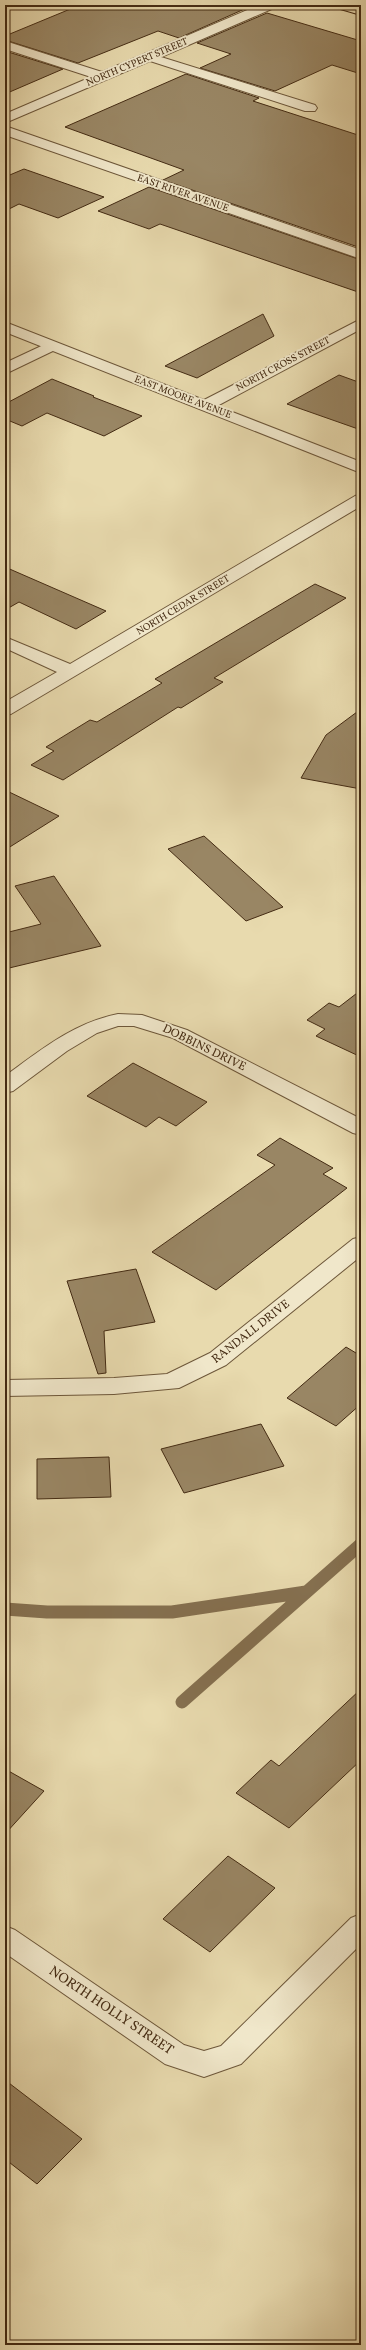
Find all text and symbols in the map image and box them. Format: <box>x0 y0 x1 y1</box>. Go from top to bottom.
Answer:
street label: NORTH CYPERT STREET <box>84 34 190 90</box>
street label: EAST RIVER AVENUE <box>135 171 231 215</box>
street label: NORTH CROSS STREET <box>233 333 333 395</box>
street label: EAST MOORE AVENUE <box>132 372 234 422</box>
street label: NORTH CEDAR STREET <box>134 571 232 638</box>
street label: DOBBINS DRIVE <box>159 1021 249 1075</box>
street label: RANDALL DRIVE <box>209 1296 293 1368</box>
street label: NORTH HOLLY STREET <box>45 1962 177 2060</box>

